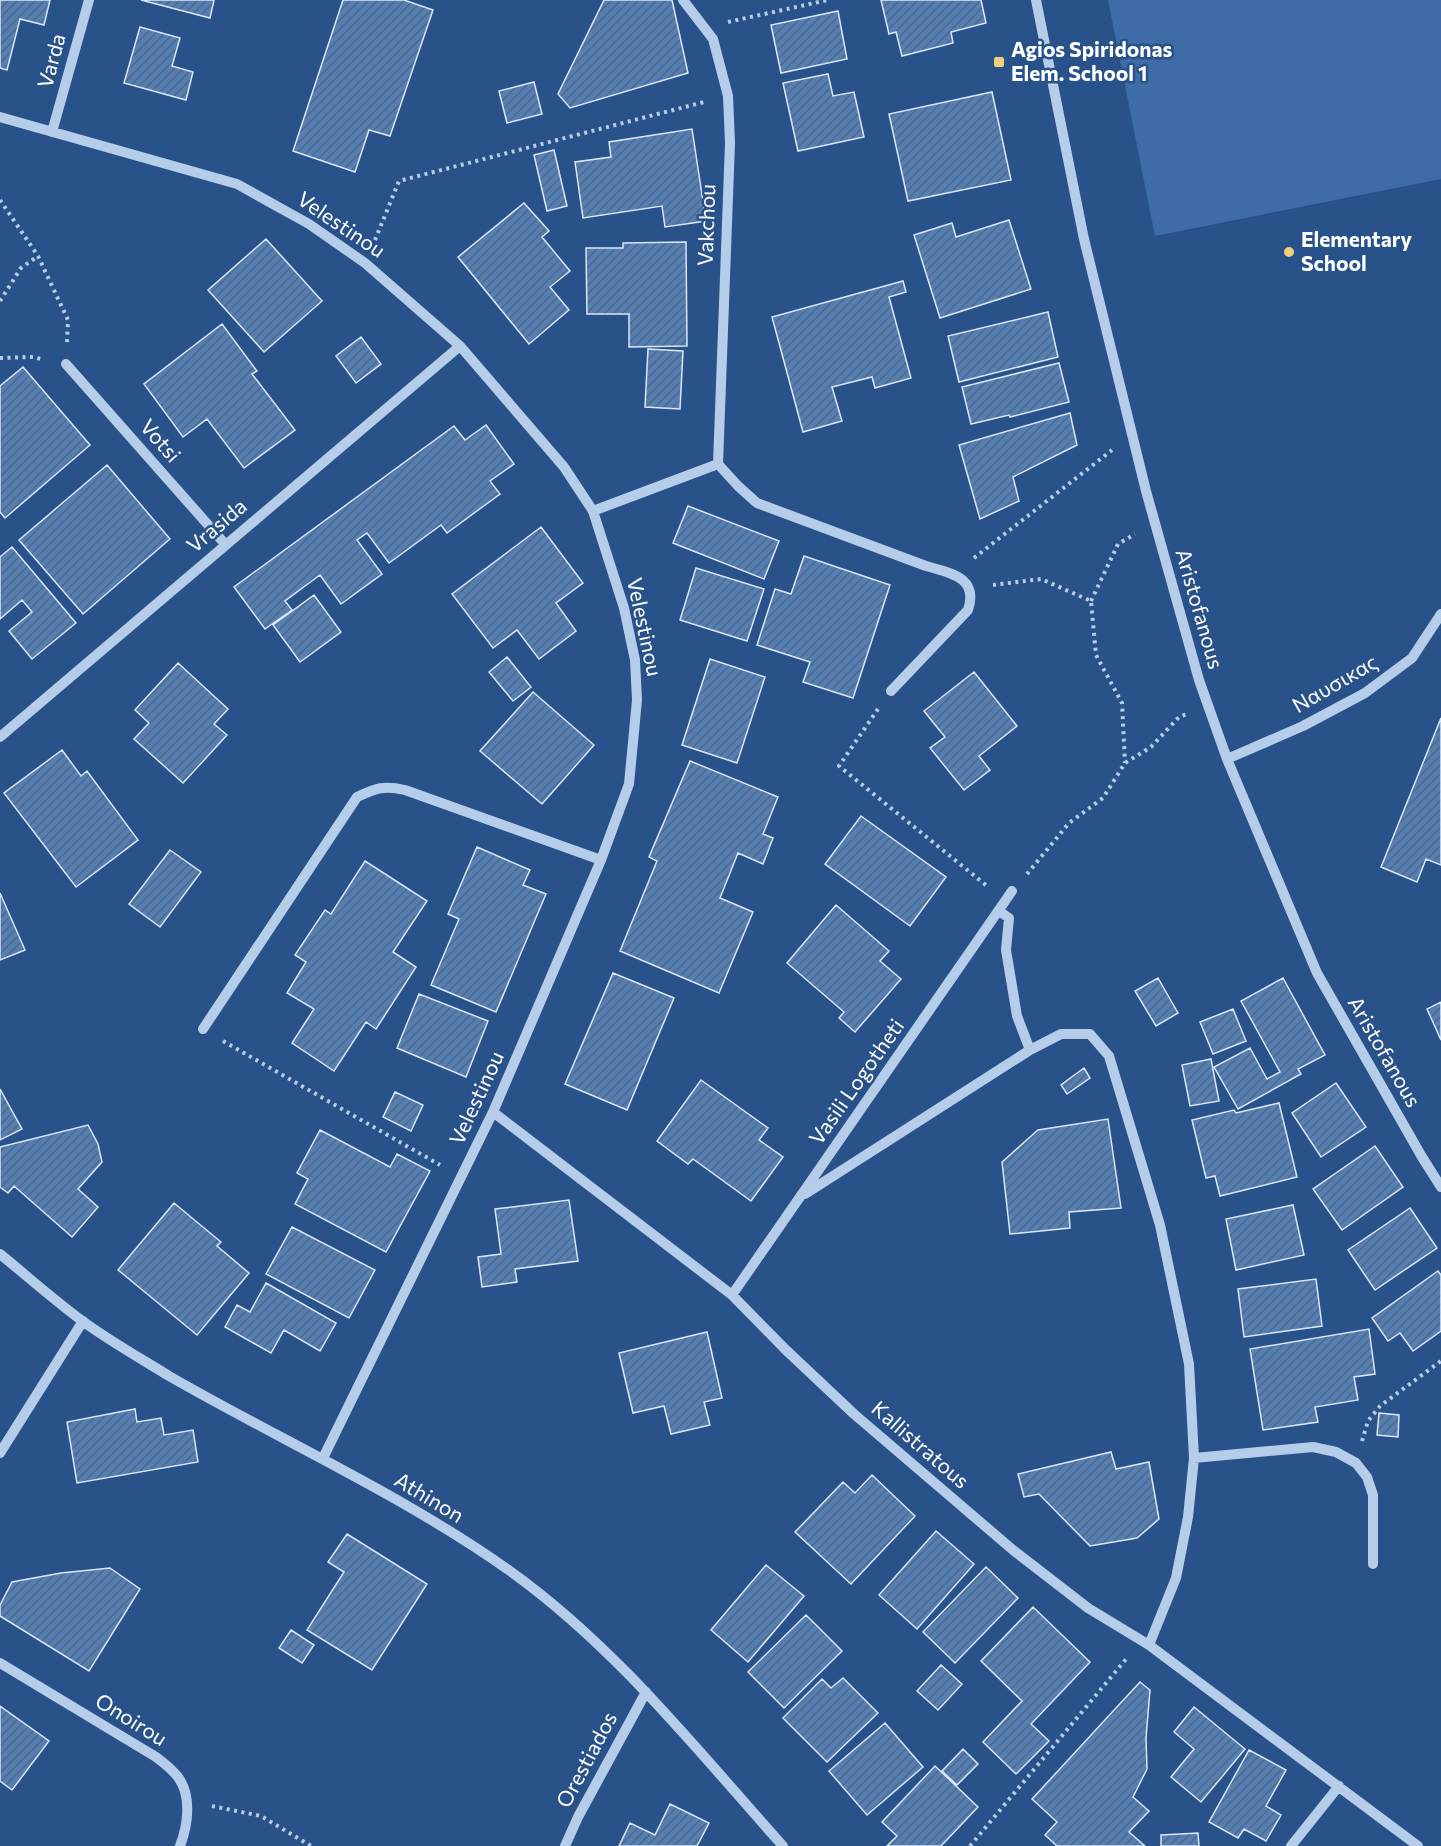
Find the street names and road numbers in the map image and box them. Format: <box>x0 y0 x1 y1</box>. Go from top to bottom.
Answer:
street label: Varda <box>31 31 70 91</box>
street label: Vakchou <box>692 184 719 266</box>
street label: Velestinou <box>293 185 390 262</box>
street label: Votsi <box>136 413 187 467</box>
street label: Vrasida <box>181 493 251 557</box>
street label: Aristofanous <box>1171 546 1229 671</box>
street label: Velestinou <box>623 575 668 678</box>
street label: Ναυσικας <box>1287 648 1381 717</box>
street label: Aristofanous <box>1344 991 1427 1111</box>
street label: Vasili Logotheti <box>803 1013 908 1149</box>
street label: Velestinou <box>443 1047 508 1148</box>
street label: Kallistratous <box>867 1395 975 1493</box>
street label: Athinon <box>391 1466 469 1527</box>
street label: Onoirou <box>91 1687 172 1750</box>
street label: Orestiados <box>550 1707 621 1811</box>

